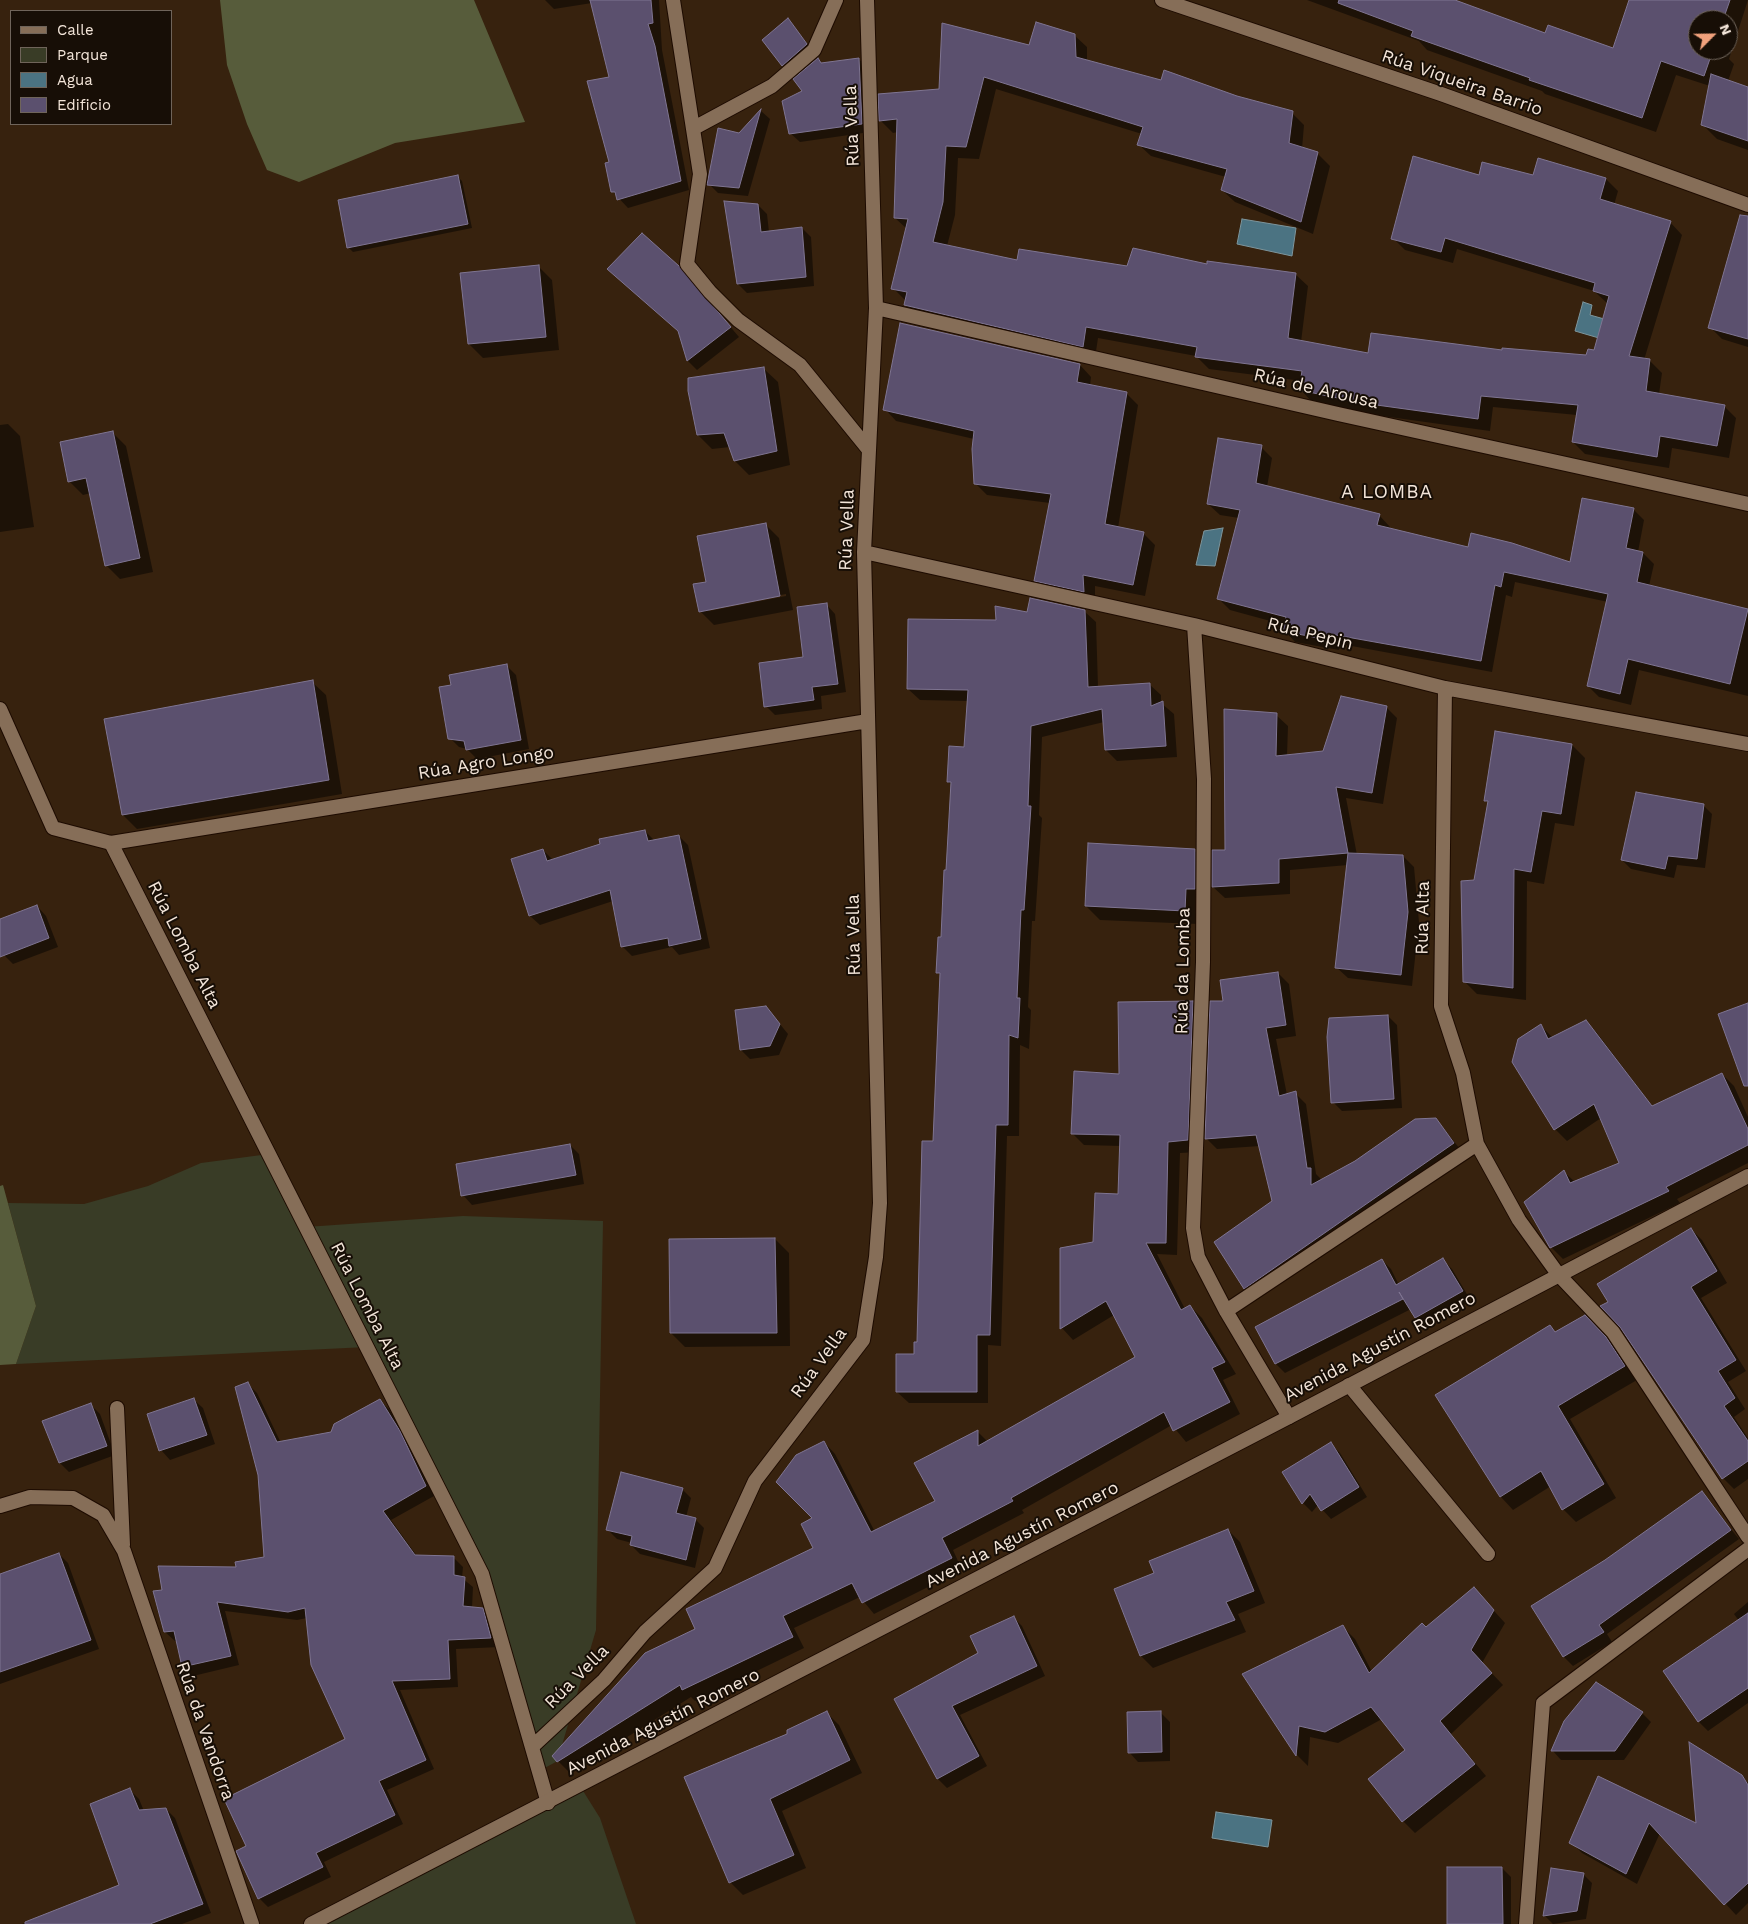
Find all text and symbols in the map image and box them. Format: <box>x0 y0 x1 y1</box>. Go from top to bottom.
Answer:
legend <box>10 10 172 125</box>
north arrow <box>1688 10 1738 60</box>
text: Calle <box>57 21 94 39</box>
text: N <box>1716 22 1735 37</box>
street label: Rúa Viqueira Barrio <box>1379 45 1545 121</box>
text: Parque <box>57 46 108 64</box>
text: Agua <box>57 71 93 89</box>
street label: Rúa Vella <box>840 85 864 167</box>
text: Edificio <box>57 96 111 114</box>
street label: Rúa de Arousa <box>1251 364 1381 414</box>
district label: A LOMBA <box>1340 481 1434 503</box>
street label: Rúa Vella <box>835 489 859 571</box>
street label: Rúa Pepin <box>1265 613 1355 655</box>
street label: Rúa Agro Longo <box>416 742 556 784</box>
street label: Rúa Lomba Alta <box>143 878 225 1012</box>
street label: Rúa Alta <box>1412 881 1434 955</box>
street label: Rúa Vella <box>842 894 866 976</box>
street label: Rúa da Lomba <box>1171 907 1195 1035</box>
street label: Rúa Lomba Alta <box>326 1239 408 1373</box>
street label: Avenida Agustín Romero <box>1280 1287 1480 1407</box>
street label: Rúa Vella <box>786 1324 852 1402</box>
street label: Avenida Agustín Romero <box>922 1477 1122 1593</box>
street label: Rúa Vella <box>541 1641 613 1713</box>
street label: Rúa da Vandorra <box>171 1659 239 1803</box>
street label: Avenida Agustín Romero <box>563 1664 763 1780</box>

